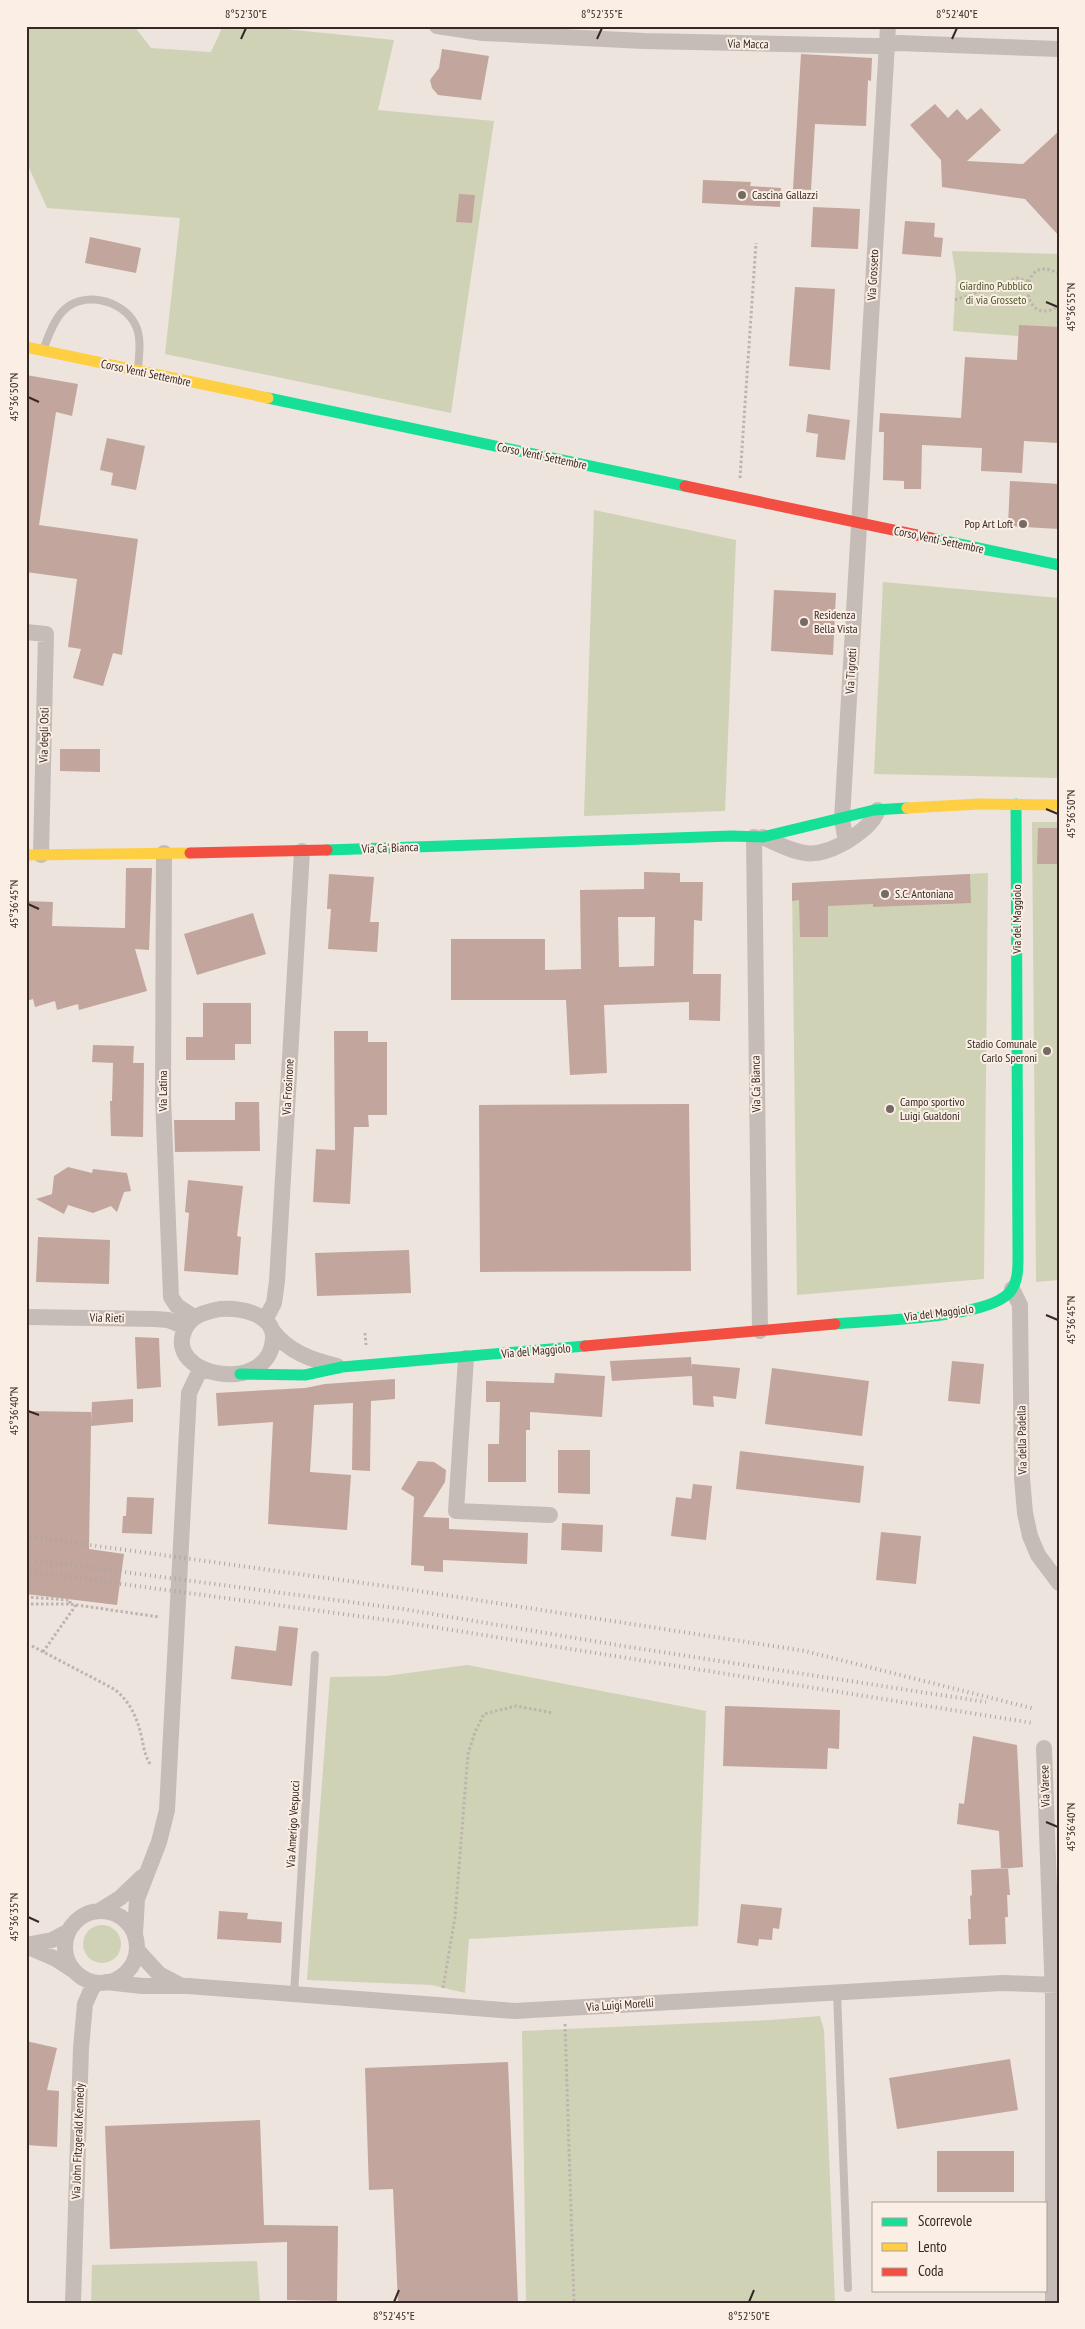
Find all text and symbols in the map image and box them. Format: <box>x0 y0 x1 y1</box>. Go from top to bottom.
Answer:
text: 8°52'30"E <box>225 6 267 21</box>
text: 8°52'35"E <box>581 6 623 21</box>
text: 8°52'40"E <box>936 6 978 21</box>
street label: Via Macca <box>726 36 769 51</box>
place label: Cascina Gallazzi <box>752 187 818 202</box>
marker: Cascina Gallazzi <box>736 189 748 201</box>
street label: Via Grosseto <box>864 249 881 302</box>
park label: Giardino Pubblico di via Grosseto <box>960 278 1032 307</box>
text: 45°36'55"N <box>1063 283 1078 331</box>
street label: Corso Venti Settembre <box>100 356 192 389</box>
text: 45°36'50"N <box>6 373 21 421</box>
street label: Corso Venti Settembre <box>496 439 588 472</box>
place label: Pop Art Loft <box>964 516 1014 531</box>
marker: Pop Art Loft <box>1017 518 1029 530</box>
street label: Corso Venti Settembre <box>893 523 985 556</box>
place label: Residenza Bella Vista <box>814 607 858 636</box>
marker: Residenza Bella Vista <box>798 616 810 628</box>
street label: Via Tigrotti <box>842 648 859 695</box>
street label: Via degli Osti <box>36 707 51 764</box>
text: 45°36'50"N <box>1063 790 1078 838</box>
street label: Via Ca' Bianca <box>360 839 419 856</box>
text: 45°36'45"N <box>6 880 21 928</box>
street label: Via del Maggiolo <box>1009 884 1024 955</box>
place label: S.C. Antoniana <box>895 886 954 901</box>
marker: S.C. Antoniana <box>879 888 891 900</box>
place label: Stadio Comunale Carlo Speroni <box>967 1036 1037 1065</box>
marker: Stadio Comunale Carlo Speroni <box>1041 1045 1053 1057</box>
street label: Via Ca' Bianca <box>748 1055 764 1114</box>
street label: Via Frosinone <box>278 1058 296 1116</box>
street label: Via Latina <box>155 1070 170 1113</box>
place label: Campo sportivo Luigi Gualdoni <box>900 1094 965 1123</box>
marker: Campo sportivo Luigi Gualdoni <box>884 1103 896 1115</box>
text: 45°36'45"N <box>1063 1296 1078 1344</box>
street label: Via del Maggiolo <box>903 1301 974 1324</box>
street label: Via Rieti <box>89 1310 125 1325</box>
street label: Via del Maggiolo <box>500 1340 571 1361</box>
text: 45°36'40"N <box>6 1387 21 1435</box>
street label: Via della Padella <box>1013 1405 1030 1476</box>
street label: Via Varese <box>1036 1765 1053 1808</box>
street label: Via Amerigo Vespucci <box>283 1780 302 1869</box>
text: 45°36'40"N <box>1063 1803 1078 1851</box>
text: 45°36'35"N <box>6 1893 21 1941</box>
street label: Via Luigi Morelli <box>585 1995 654 2014</box>
street label: Via John Fitzgerald Kennedy <box>68 2082 87 2200</box>
legend <box>872 2202 1048 2292</box>
text: Scorrevole <box>918 2211 972 2230</box>
text: Lento <box>918 2237 947 2256</box>
text: Coda <box>918 2261 943 2280</box>
text: 8°52'45"E <box>373 2308 415 2323</box>
text: 8°52'50"E <box>728 2308 770 2323</box>

